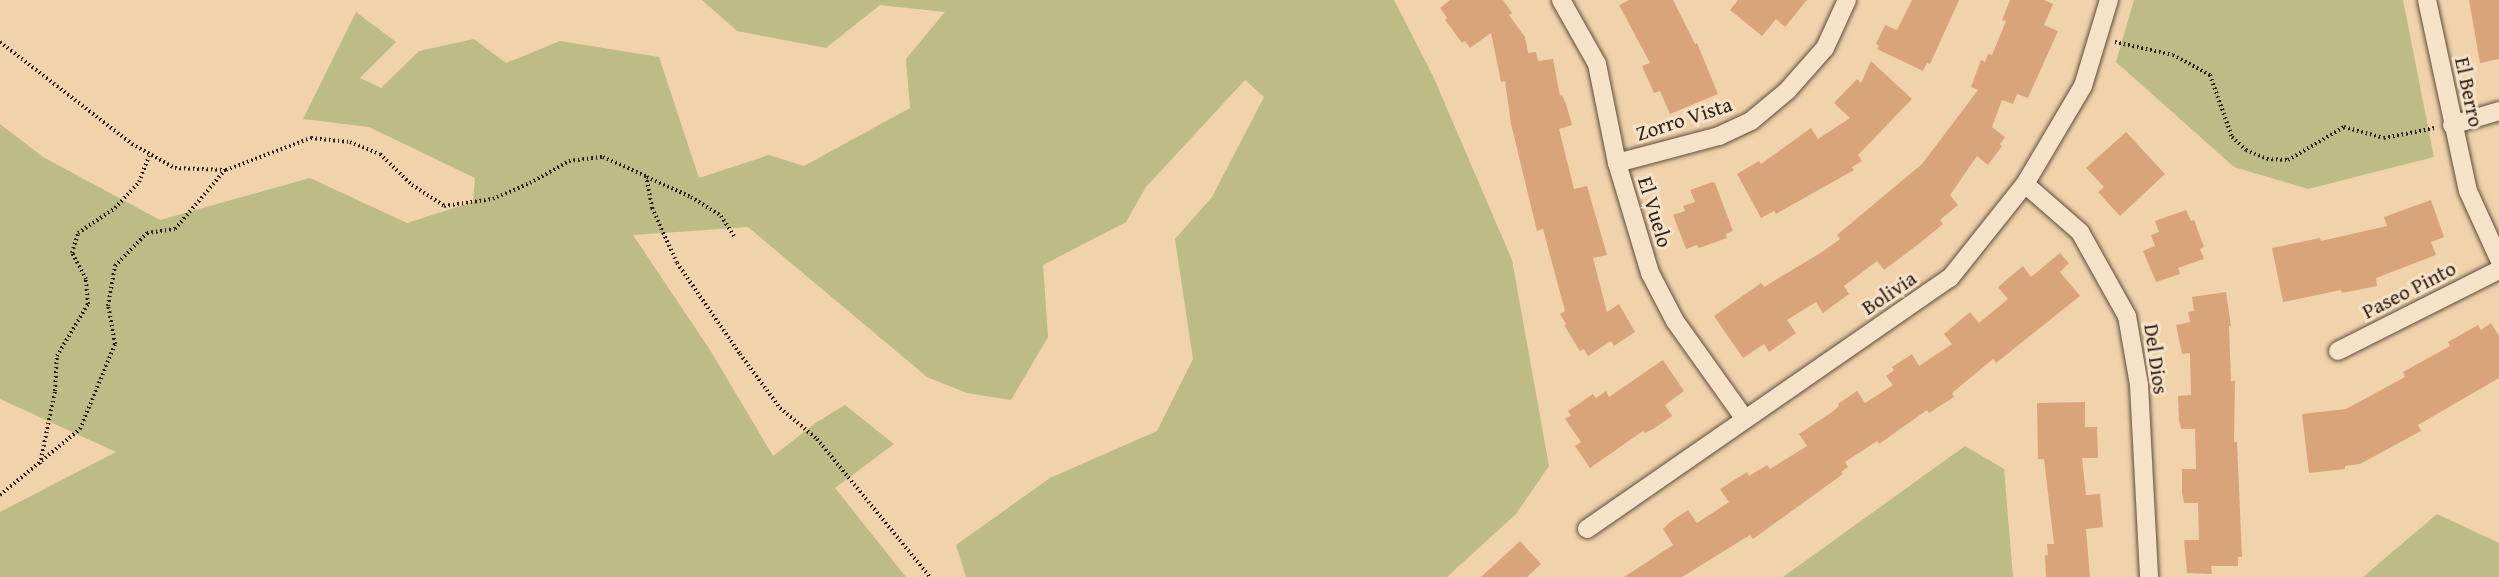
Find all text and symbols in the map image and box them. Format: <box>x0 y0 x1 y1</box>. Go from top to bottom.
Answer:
street label: El Berro <box>2449 55 2489 129</box>
street label: Zorro Vista <box>1633 92 1735 146</box>
street label: El Vuelo <box>1632 174 1678 250</box>
street label: Paseo Pinto <box>2358 256 2460 324</box>
street label: Bolivia <box>1857 266 1921 320</box>
street label: Del Dios <box>2139 322 2173 396</box>

